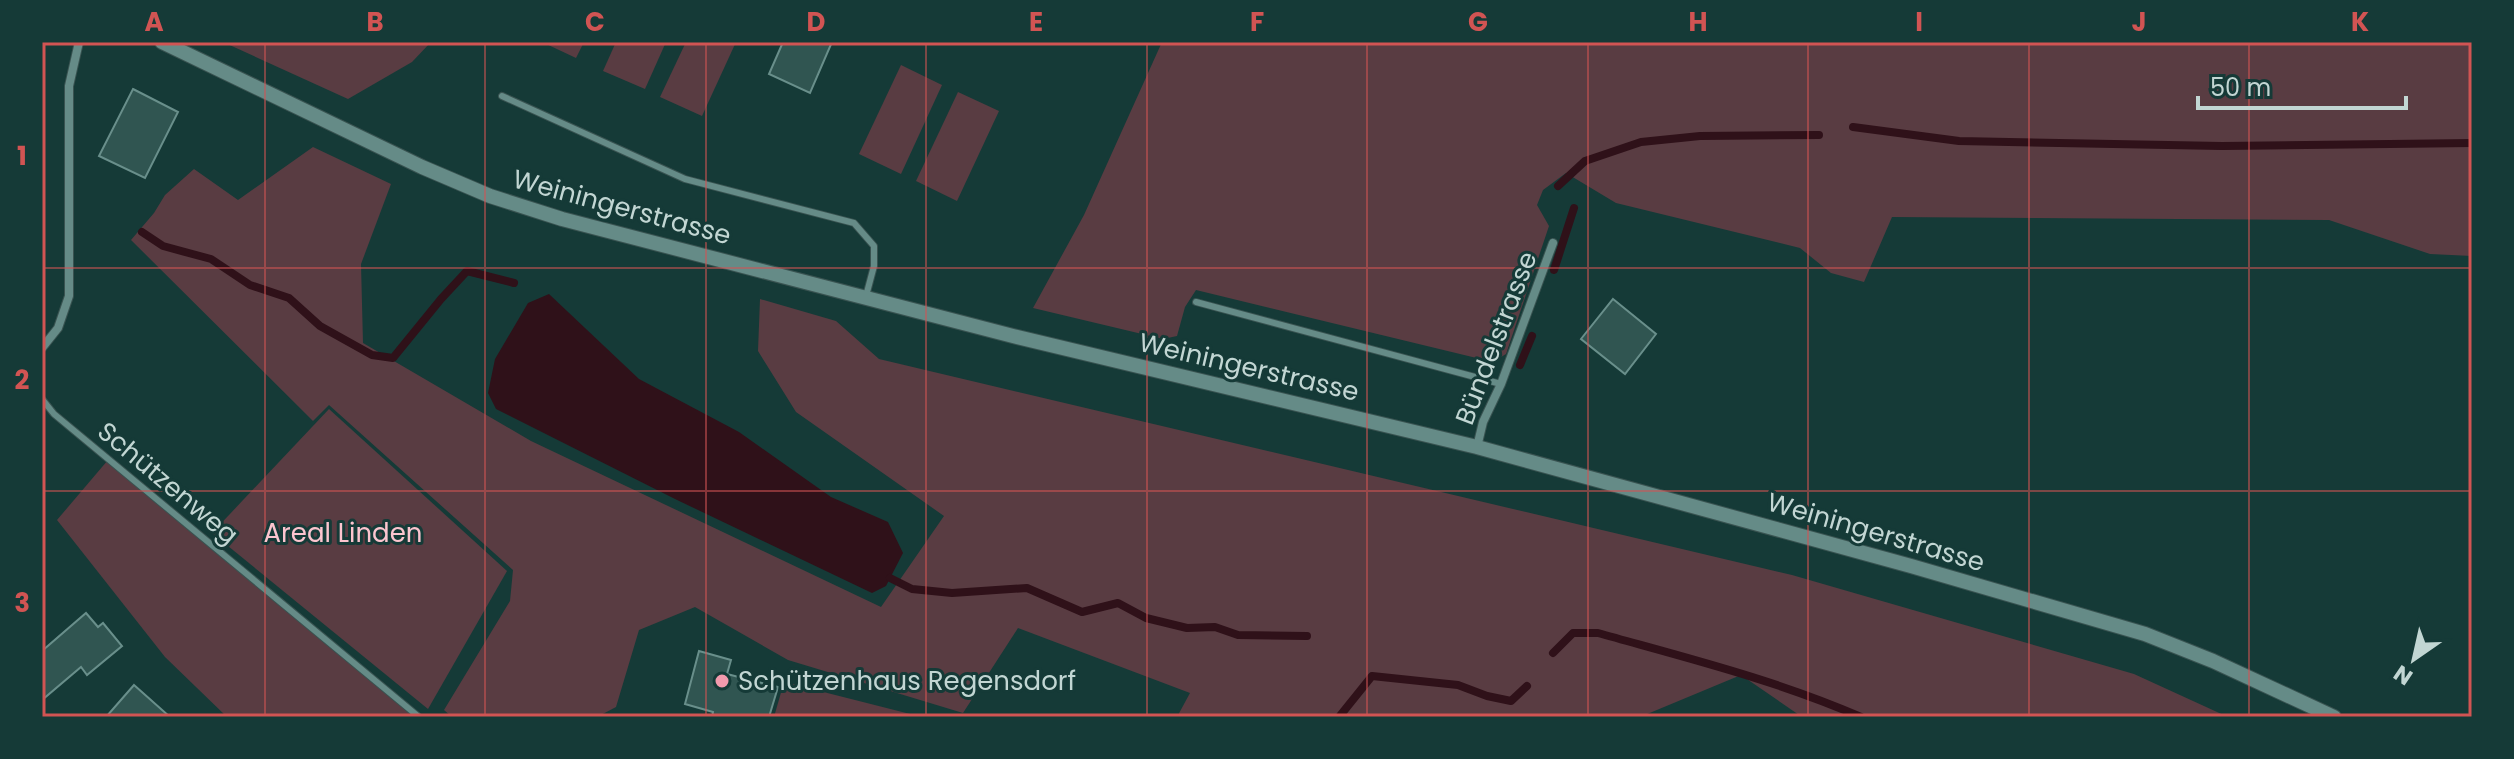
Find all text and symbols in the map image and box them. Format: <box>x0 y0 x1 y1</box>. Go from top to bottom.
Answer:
text: A <box>144 4 164 40</box>
text: B <box>366 4 384 40</box>
text: C <box>585 4 605 40</box>
text: D <box>807 4 826 40</box>
text: E <box>1029 4 1043 40</box>
text: F <box>1250 4 1264 40</box>
text: G <box>1468 4 1488 40</box>
text: H <box>1688 4 1708 40</box>
text: I <box>1915 4 1923 40</box>
text: J <box>2131 4 2147 40</box>
text: K <box>2351 4 2369 40</box>
scale bar <box>2198 60 2406 110</box>
text: 50 m <box>2210 71 2271 104</box>
text: 1 <box>17 138 27 174</box>
street label: Weiningerstrasse <box>509 161 735 253</box>
street label: Bündelstrasse <box>1446 246 1546 430</box>
street label: Weiningerstrasse <box>1136 324 1362 410</box>
text: 2 <box>15 362 30 398</box>
street label: Schützenweg <box>90 413 246 553</box>
street label: Weiningerstrasse <box>1763 484 1989 580</box>
park label: Areal Linden <box>264 515 422 551</box>
text: 3 <box>14 585 30 621</box>
north arrow <box>2374 619 2454 699</box>
text: N <box>2388 658 2419 693</box>
place label: Schützenhaus Regensdorf <box>738 663 1076 699</box>
marker: Schützenhaus Regensdorf <box>713 672 731 690</box>

